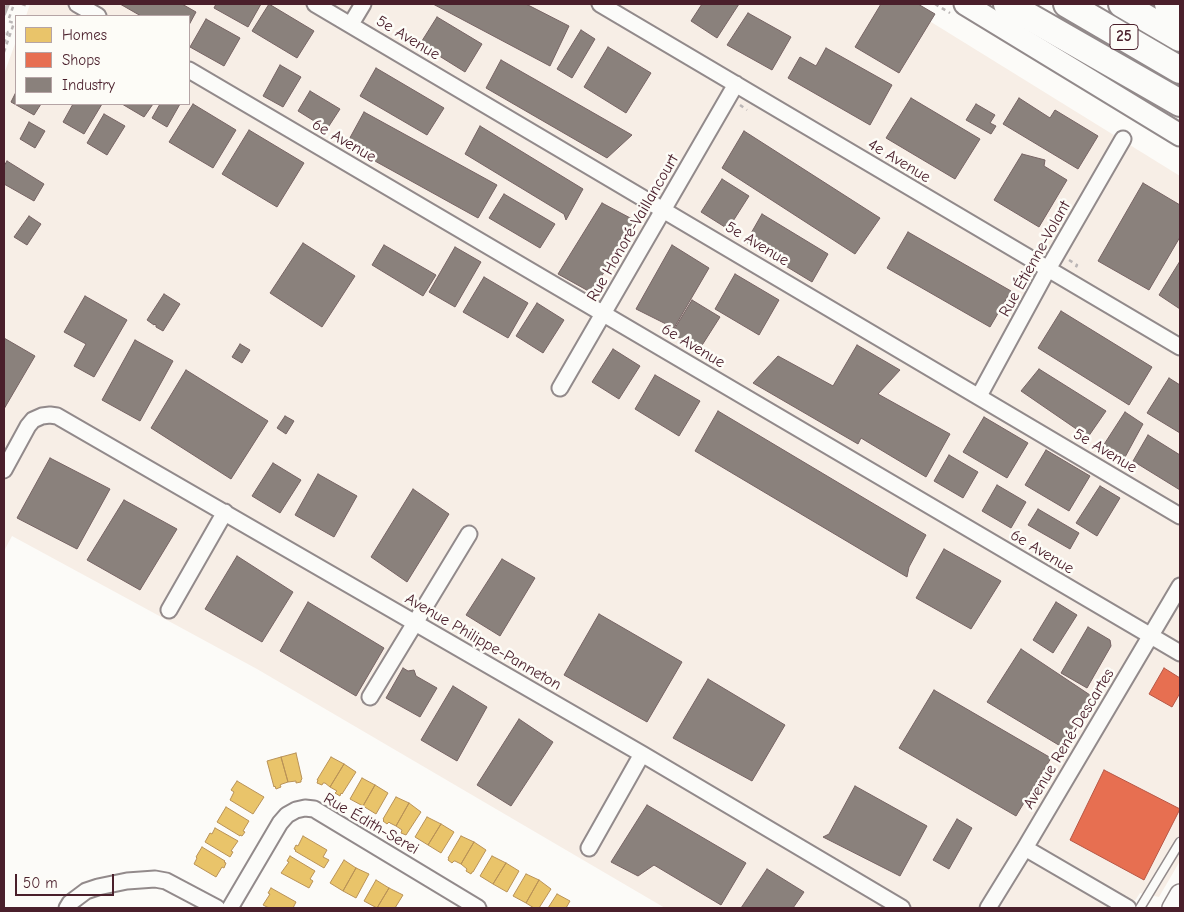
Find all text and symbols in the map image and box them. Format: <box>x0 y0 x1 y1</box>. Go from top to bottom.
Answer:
street label: 5e Avenue <box>373 12 443 64</box>
legend <box>15 15 190 105</box>
road number: 25 <box>1110 24 1138 50</box>
text: Homes <box>62 26 107 44</box>
text: Shops <box>62 51 100 69</box>
text: Industry <box>62 76 115 94</box>
street label: 6e Avenue <box>309 115 379 167</box>
street label: 4e Avenue <box>864 135 934 187</box>
street label: Rue Honoré-Vaillancourt <box>583 151 683 305</box>
street label: Rue Étienne-Volant <box>995 198 1075 320</box>
street label: 5e Avenue <box>722 218 792 270</box>
street label: 6e Avenue <box>658 320 728 372</box>
street label: 5e Avenue <box>1070 425 1140 477</box>
street label: 6e Avenue <box>1007 526 1077 578</box>
street label: Avenue Philippe-Panneton <box>401 589 565 695</box>
street label: Avenue René-Descartes <box>1019 665 1119 813</box>
street label: Rue Édith-Serei <box>320 789 422 859</box>
scale bar <box>18 864 116 896</box>
text: 50 m <box>23 874 58 892</box>

